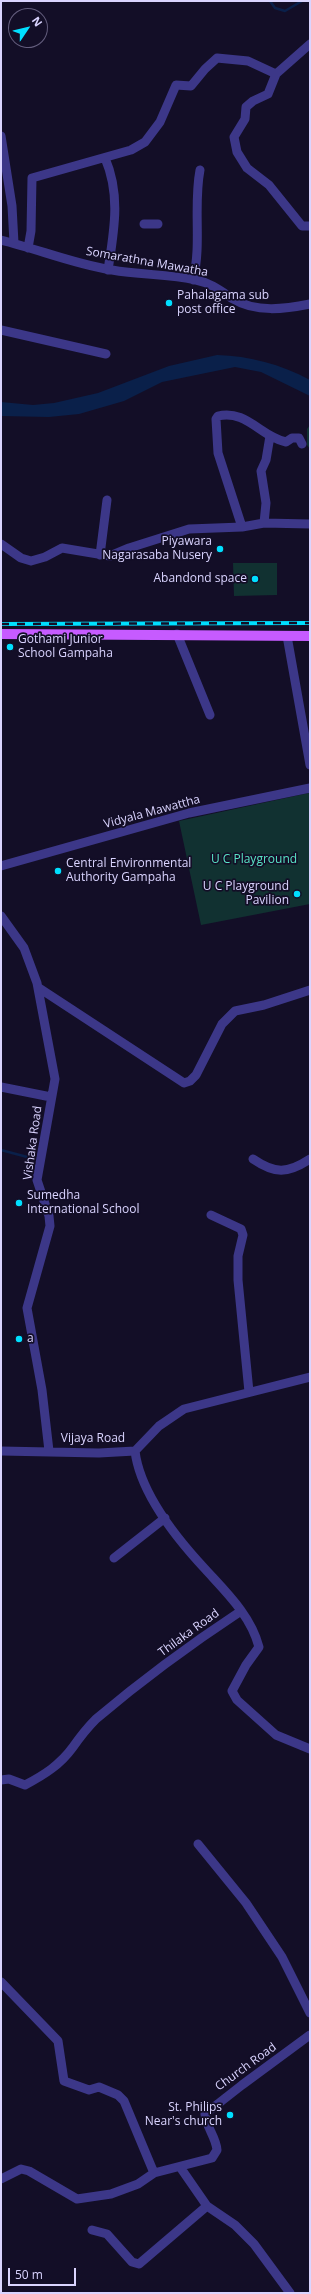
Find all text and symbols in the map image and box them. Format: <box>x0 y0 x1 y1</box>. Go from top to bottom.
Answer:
north arrow <box>8 8 48 48</box>
text: N <box>29 13 46 29</box>
street label: Somarathna Mawatha <box>85 244 209 280</box>
place label: Pahalagama sub post office <box>177 289 269 317</box>
marker: Pahalagama sub post office <box>164 298 174 308</box>
place label: Piyawara Nagarasaba Nusery <box>102 535 212 563</box>
marker: Piyawara Nagarasaba Nusery <box>215 544 225 554</box>
place label: Abandond space <box>153 572 247 586</box>
marker: Abandond space <box>250 574 260 584</box>
place label: Gothami Junior School Gampaha <box>18 633 113 661</box>
marker: Gothami Junior School Gampaha <box>5 642 15 652</box>
street label: Vidyala Mawattha <box>102 792 202 832</box>
park label: U C Playground <box>211 853 297 867</box>
place label: Central Environmental Authority Gampaha <box>66 857 191 885</box>
marker: Central Environmental Authority Gampaha <box>53 866 63 876</box>
place label: U C Playground Pavilion <box>203 880 289 908</box>
marker: U C Playground Pavilion <box>292 889 302 899</box>
street label: Vishaka Road <box>21 1105 45 1181</box>
place label: Sumedha International School <box>27 1189 140 1217</box>
marker: Sumedha International School <box>14 1198 24 1208</box>
place label: a <box>27 1332 34 1346</box>
marker: a <box>14 1334 24 1344</box>
street label: Vijaya Road <box>61 1432 125 1446</box>
street label: Thilaka Road <box>156 1606 222 1660</box>
street label: Church Road <box>213 2040 279 2094</box>
place label: St. Philips Near's church <box>145 2101 222 2129</box>
marker: St. Philips Near's church <box>225 2110 235 2120</box>
scale bar <box>10 2260 78 2286</box>
text: 50 m <box>15 2266 43 2283</box>

